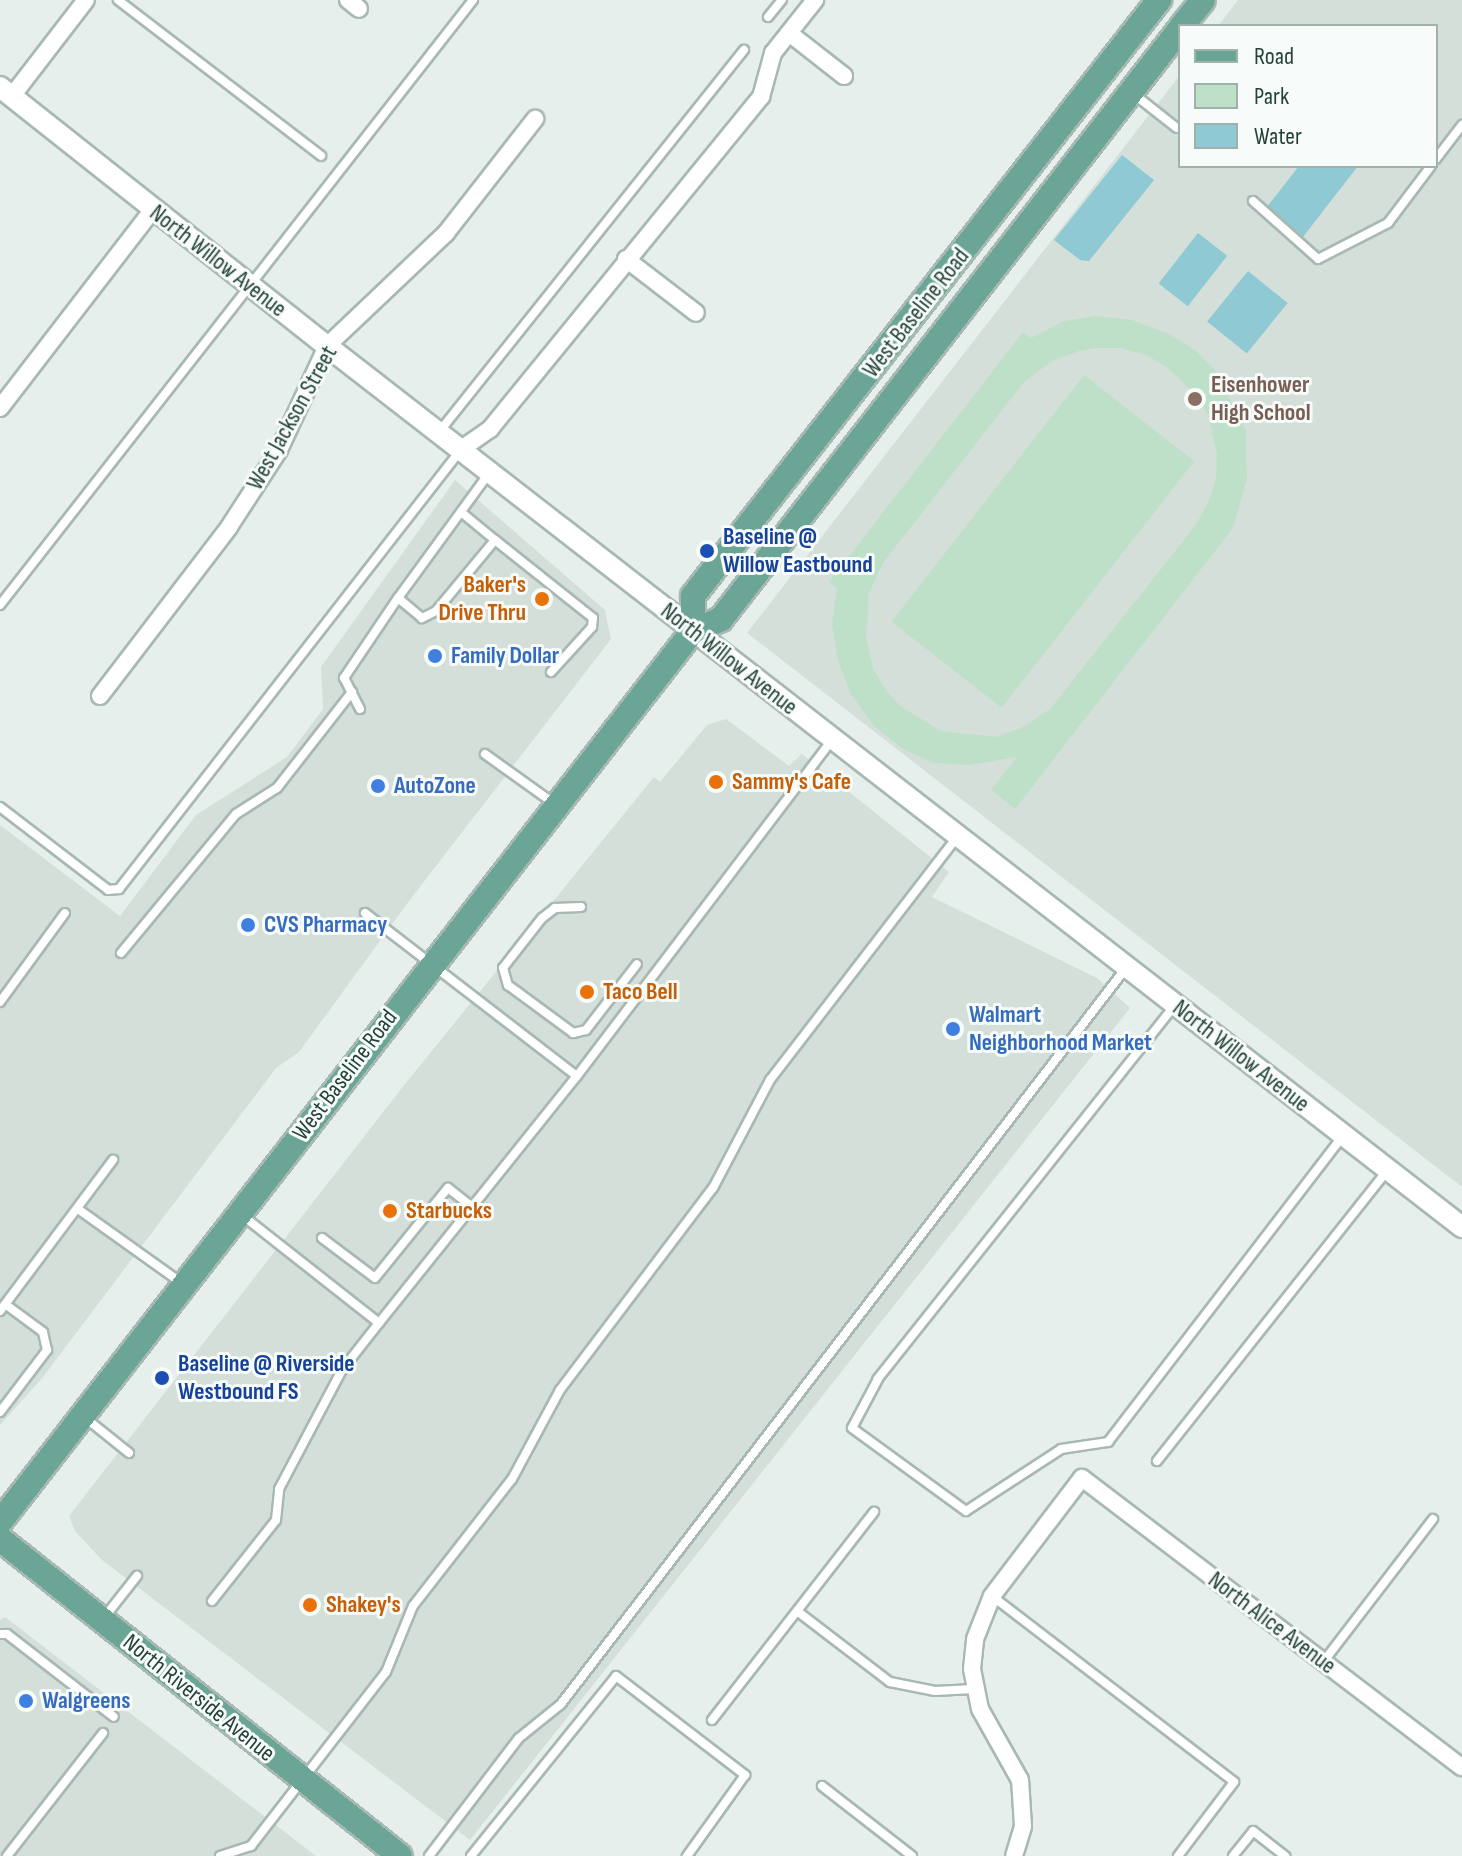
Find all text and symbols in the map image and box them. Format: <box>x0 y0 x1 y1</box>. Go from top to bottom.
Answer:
legend <box>1178 24 1438 168</box>
text: Road <box>1254 42 1294 71</box>
text: Park <box>1254 82 1289 111</box>
text: Water <box>1254 122 1302 151</box>
street label: North Willow Avenue <box>144 199 292 323</box>
street label: West Baseline Road <box>857 243 975 383</box>
street label: West Jackson Street <box>240 341 344 495</box>
place label: Eisenhower High School <box>1211 371 1311 427</box>
marker: Eisenhower High School <box>1186 390 1204 408</box>
place label: Baseline @ Willow Eastbound <box>723 523 873 579</box>
marker: Baseline @ Willow Eastbound <box>698 542 716 560</box>
place label: Baker's Drive Thru <box>439 571 526 627</box>
marker: Baker's Drive Thru <box>533 590 551 608</box>
street label: North Willow Avenue <box>655 597 803 721</box>
place label: Family Dollar <box>451 642 559 670</box>
marker: Family Dollar <box>426 647 444 665</box>
place label: Sammy's Cafe <box>732 768 851 796</box>
place label: AutoZone <box>394 772 476 800</box>
marker: Sammy's Cafe <box>707 773 725 791</box>
marker: AutoZone <box>369 777 387 795</box>
place label: CVS Pharmacy <box>264 911 387 939</box>
marker: CVS Pharmacy <box>239 916 257 934</box>
place label: Taco Bell <box>603 978 678 1006</box>
marker: Taco Bell <box>578 983 596 1001</box>
street label: North Willow Avenue <box>1167 994 1315 1118</box>
place label: Walmart Neighborhood Market <box>969 1001 1152 1057</box>
street label: West Baseline Road <box>287 1004 403 1146</box>
marker: Walmart Neighborhood Market <box>944 1020 962 1038</box>
place label: Starbucks <box>406 1197 492 1225</box>
marker: Starbucks <box>381 1202 399 1220</box>
place label: Baseline @ Riverside Westbound FS <box>178 1350 355 1406</box>
marker: Baseline @ Riverside Westbound FS <box>153 1369 171 1387</box>
street label: North Alice Avenue <box>1202 1566 1342 1680</box>
place label: Shakey's <box>326 1591 401 1619</box>
marker: Shakey's <box>301 1596 319 1614</box>
street label: North Riverside Avenue <box>117 1628 281 1768</box>
place label: Walgreens <box>42 1687 130 1715</box>
marker: Walgreens <box>17 1692 35 1710</box>

